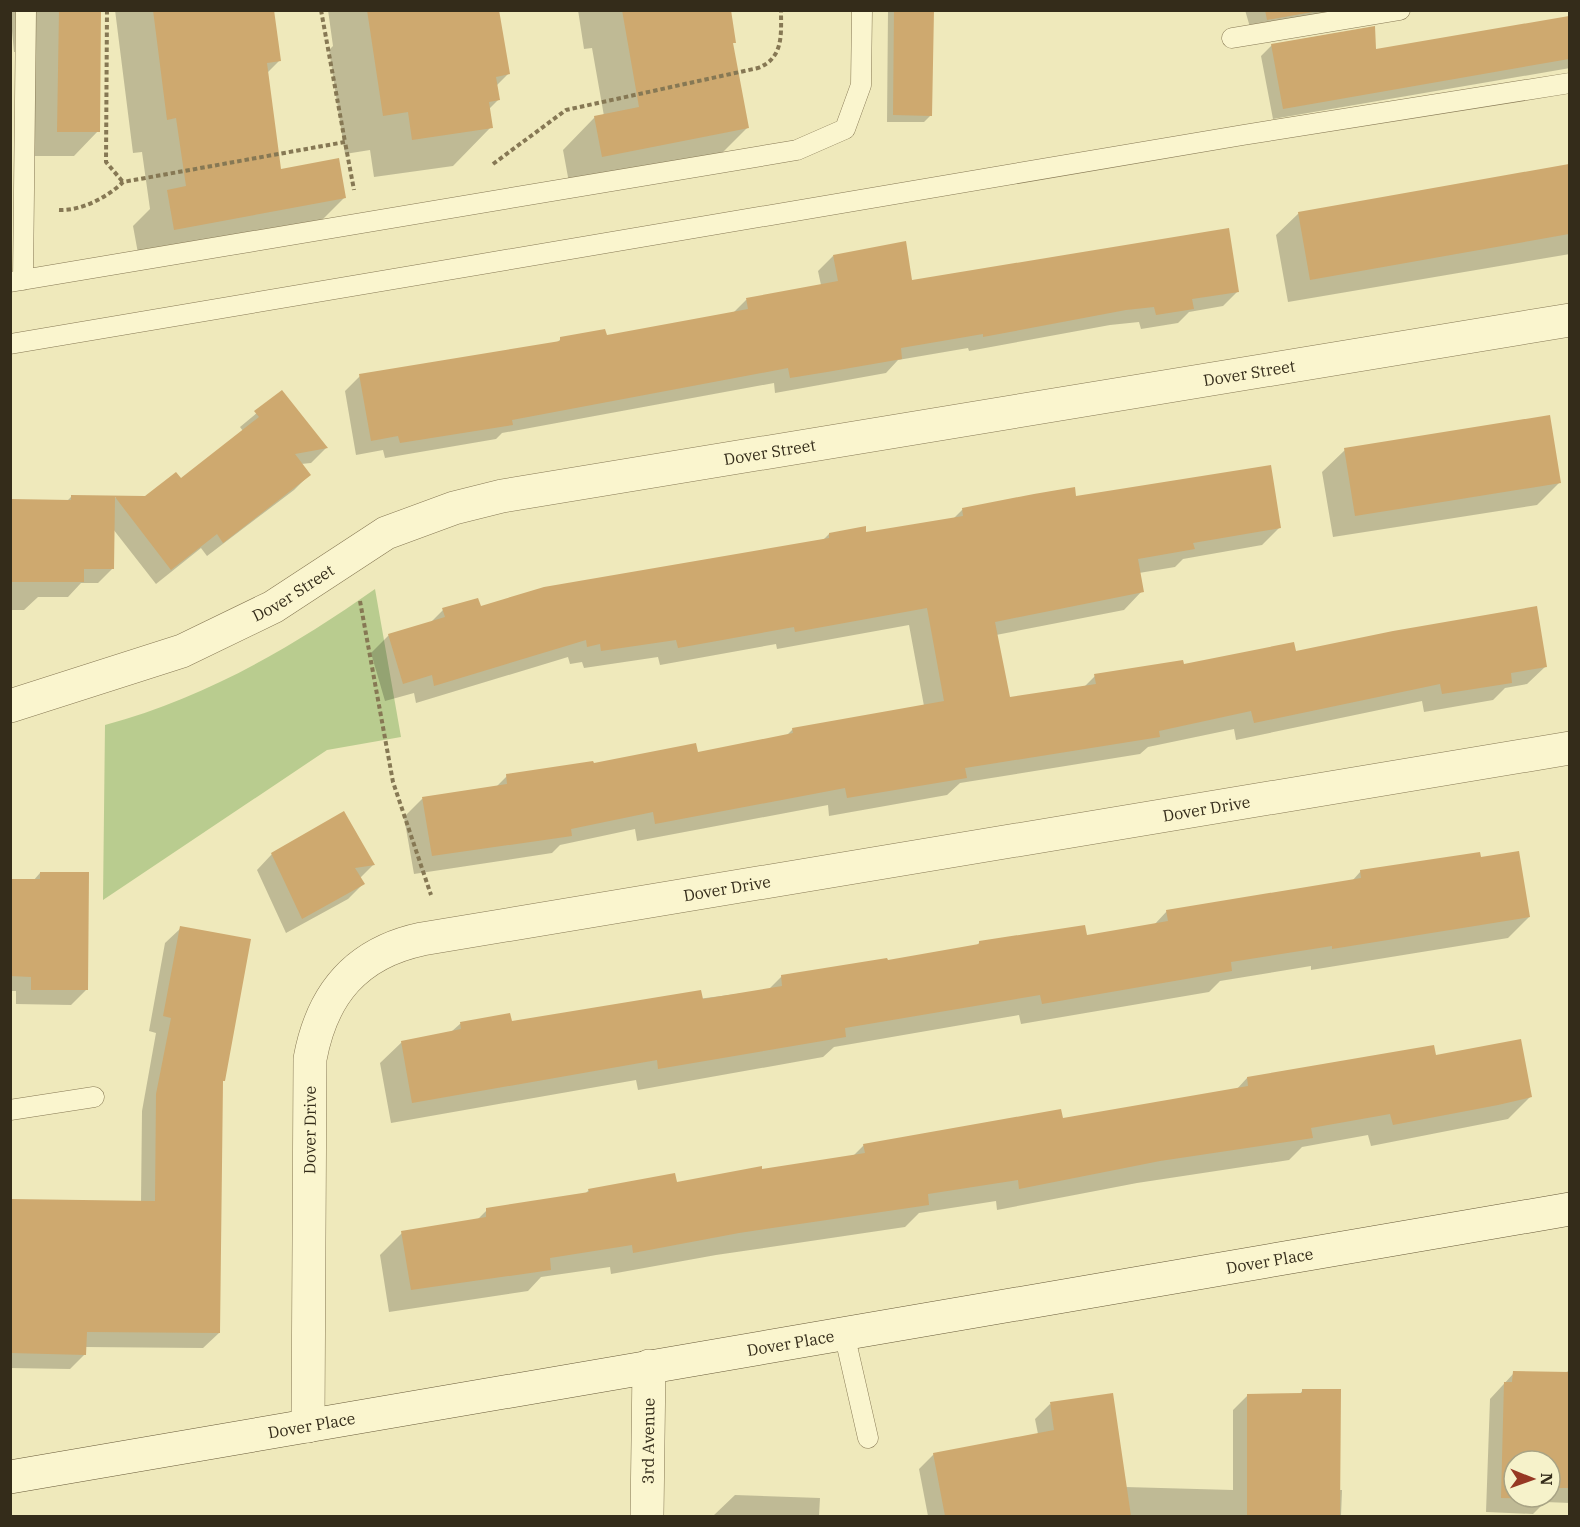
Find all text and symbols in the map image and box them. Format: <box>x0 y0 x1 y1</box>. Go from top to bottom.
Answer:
street label: Dover Street <box>1202 355 1297 390</box>
street label: Dover Street <box>722 434 818 469</box>
street label: Dover Street <box>249 560 338 626</box>
street label: Dover Drive <box>1161 791 1252 826</box>
street label: Dover Drive <box>682 871 772 905</box>
street label: Dover Drive <box>299 1086 320 1174</box>
street label: Dover Place <box>1224 1243 1315 1278</box>
street label: Dover Place <box>745 1326 836 1360</box>
street label: 3rd Avenue <box>637 1398 659 1484</box>
street label: Dover Place <box>266 1408 357 1443</box>
north arrow <box>1502 1449 1562 1509</box>
text: N <box>1537 1473 1557 1486</box>

